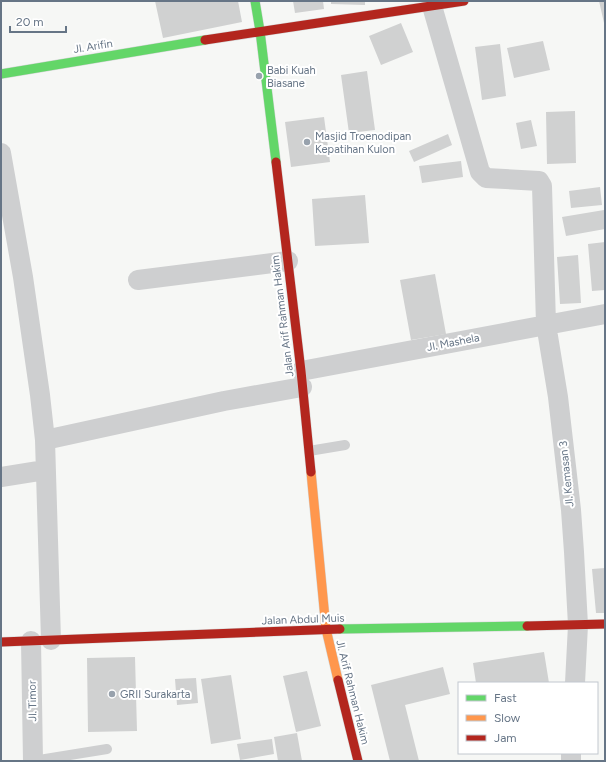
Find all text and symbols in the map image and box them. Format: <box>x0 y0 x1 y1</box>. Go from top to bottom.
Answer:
scale bar <box>10 8 66 34</box>
text: 20 m <box>16 15 44 29</box>
street label: Jl. Arifin <box>73 37 114 56</box>
place label: Babi Kuah Biasane <box>267 64 316 90</box>
marker: Babi Kuah Biasane <box>254 71 264 81</box>
place label: Masjid Troenodipan Kepatihan Kulon <box>315 130 411 156</box>
marker: Masjid Troenodipan Kepatihan Kulon <box>302 137 312 147</box>
street label: Jalan Arif Rahman Hakim <box>269 254 296 377</box>
street label: Jl. Mashela <box>426 331 481 354</box>
street label: Jl. Kemasan 3 <box>557 440 576 508</box>
street label: Jalan Abdul Muis <box>261 612 345 627</box>
street label: Jl. Arif Rahman Hakim <box>333 639 372 746</box>
street label: Jl. Timor <box>26 680 39 722</box>
legend <box>458 682 598 754</box>
place label: GRII Surakarta <box>120 688 190 701</box>
marker: GRII Surakarta <box>107 689 117 699</box>
text: Fast <box>494 691 517 705</box>
text: Slow <box>494 711 521 725</box>
text: Jam <box>494 731 517 745</box>

